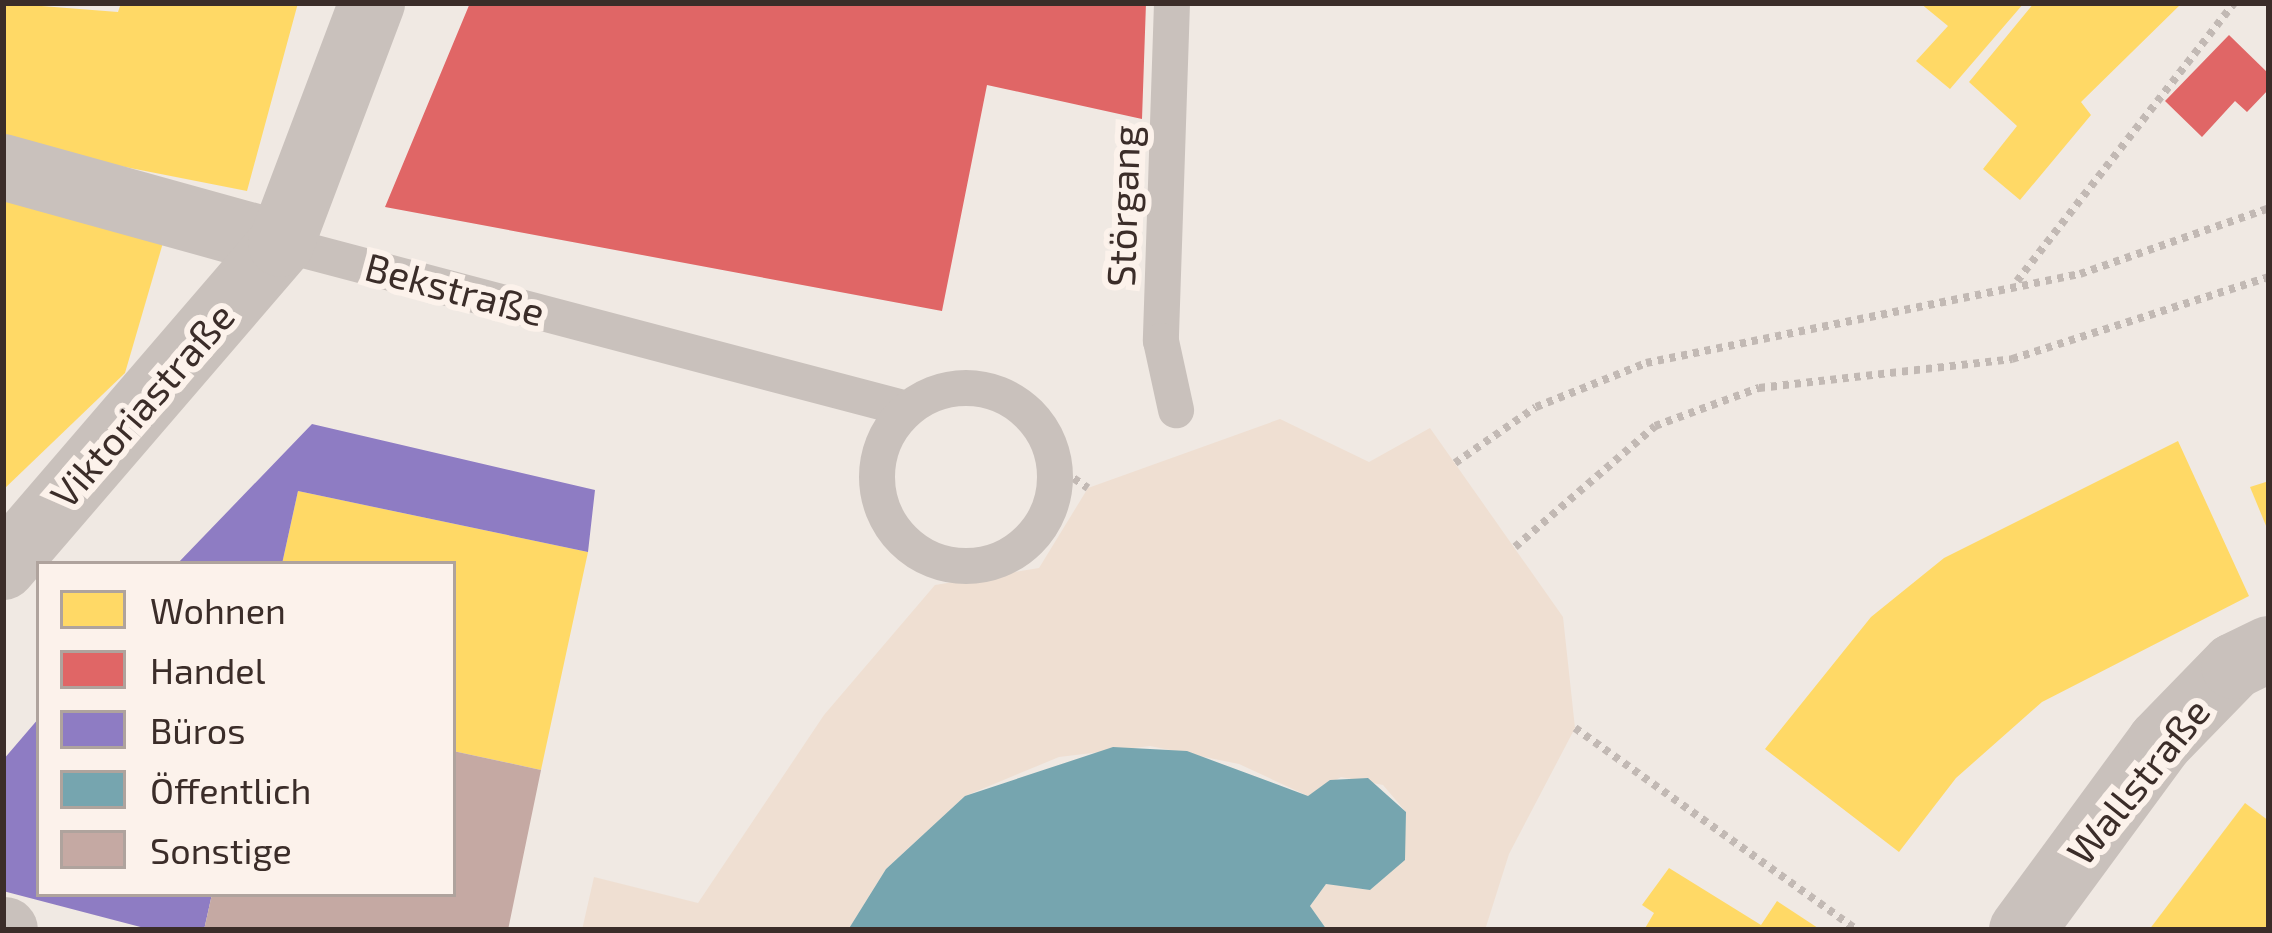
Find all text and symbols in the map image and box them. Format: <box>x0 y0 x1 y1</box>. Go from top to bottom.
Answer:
street label: Störgang <box>1097 124 1149 288</box>
street label: Bekstraße <box>360 243 550 335</box>
street label: Viktoriastraße <box>40 293 244 517</box>
legend <box>36 561 456 897</box>
text: Wohnen <box>150 588 286 631</box>
text: Handel <box>150 648 265 691</box>
street label: Wallstraße <box>2057 689 2219 873</box>
text: Büros <box>150 708 246 751</box>
text: Öffentlich <box>150 768 311 811</box>
text: Sonstige <box>150 828 292 871</box>

